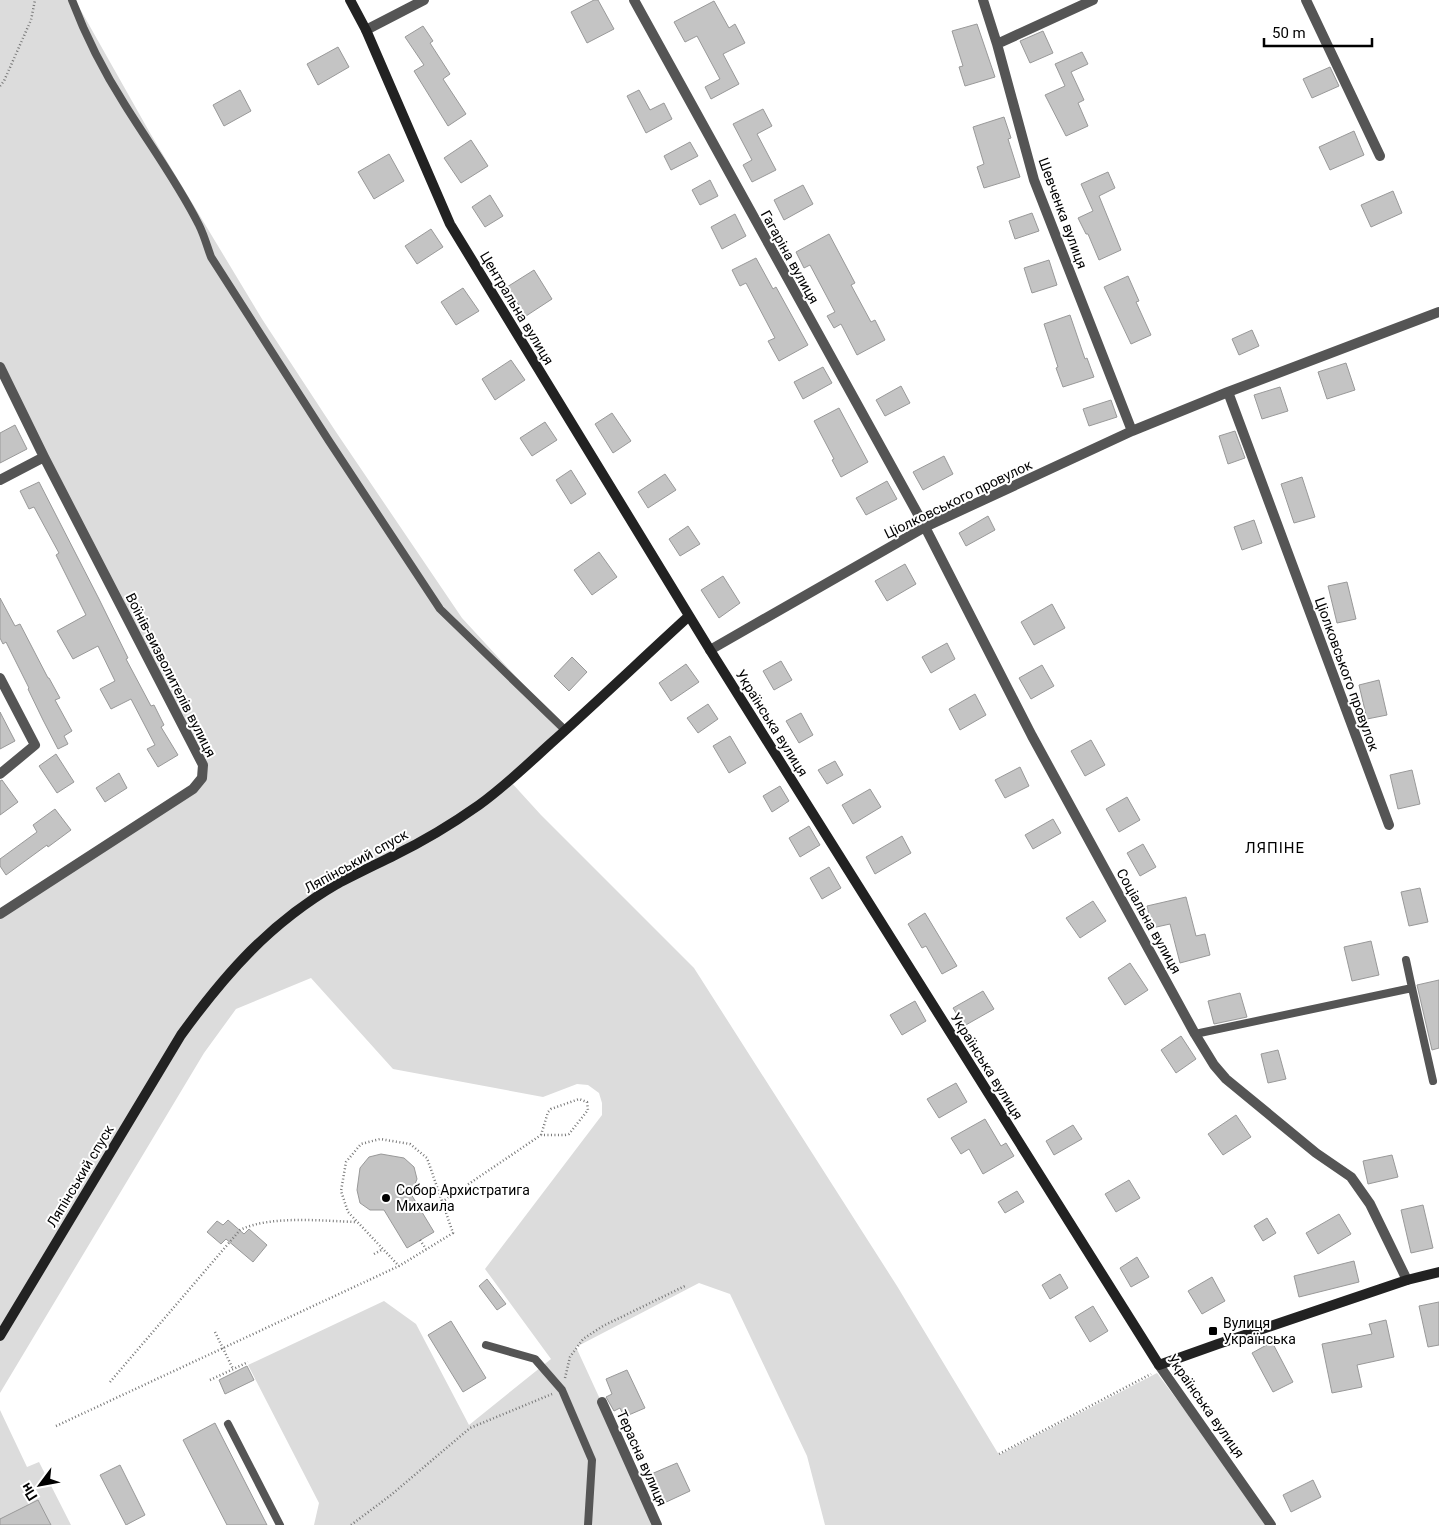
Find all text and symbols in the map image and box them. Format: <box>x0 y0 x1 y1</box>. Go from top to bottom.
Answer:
scale bar <box>1264 15 1372 47</box>
text: 50 m <box>1272 24 1306 42</box>
street label: Шевченка вулиця <box>1035 155 1091 271</box>
street label: Гагаріна вулиця <box>758 207 822 307</box>
street label: Центральна вулиця <box>477 248 557 368</box>
street label: Ціолковського провулок <box>882 456 1035 542</box>
street label: Воїнів-визволителів вулиця <box>123 590 219 760</box>
street label: Ціолковського провулок <box>1312 595 1382 753</box>
street label: Українська вулиця <box>733 667 811 779</box>
street label: Ляпінський спуск <box>301 826 411 896</box>
district label: ЛЯПІНЕ <box>1245 839 1305 857</box>
street label: Соціальна вулиця <box>1113 866 1185 976</box>
street label: Українська вулиця <box>948 1010 1026 1122</box>
street label: Ляпінський спуск <box>43 1122 117 1230</box>
place label: Собор Архистратига Михаила <box>396 1182 530 1214</box>
marker: Собор Архистратига Михаила <box>380 1192 392 1204</box>
place label: Вулиця Українська <box>1223 1315 1296 1347</box>
marker: Вулиця Українська <box>1207 1325 1219 1337</box>
street label: Українська вулиця <box>1164 1351 1248 1461</box>
street label: Терасна вулиця <box>614 1407 670 1509</box>
north arrow <box>15 1460 65 1510</box>
text: Пн <box>17 1480 40 1504</box>

